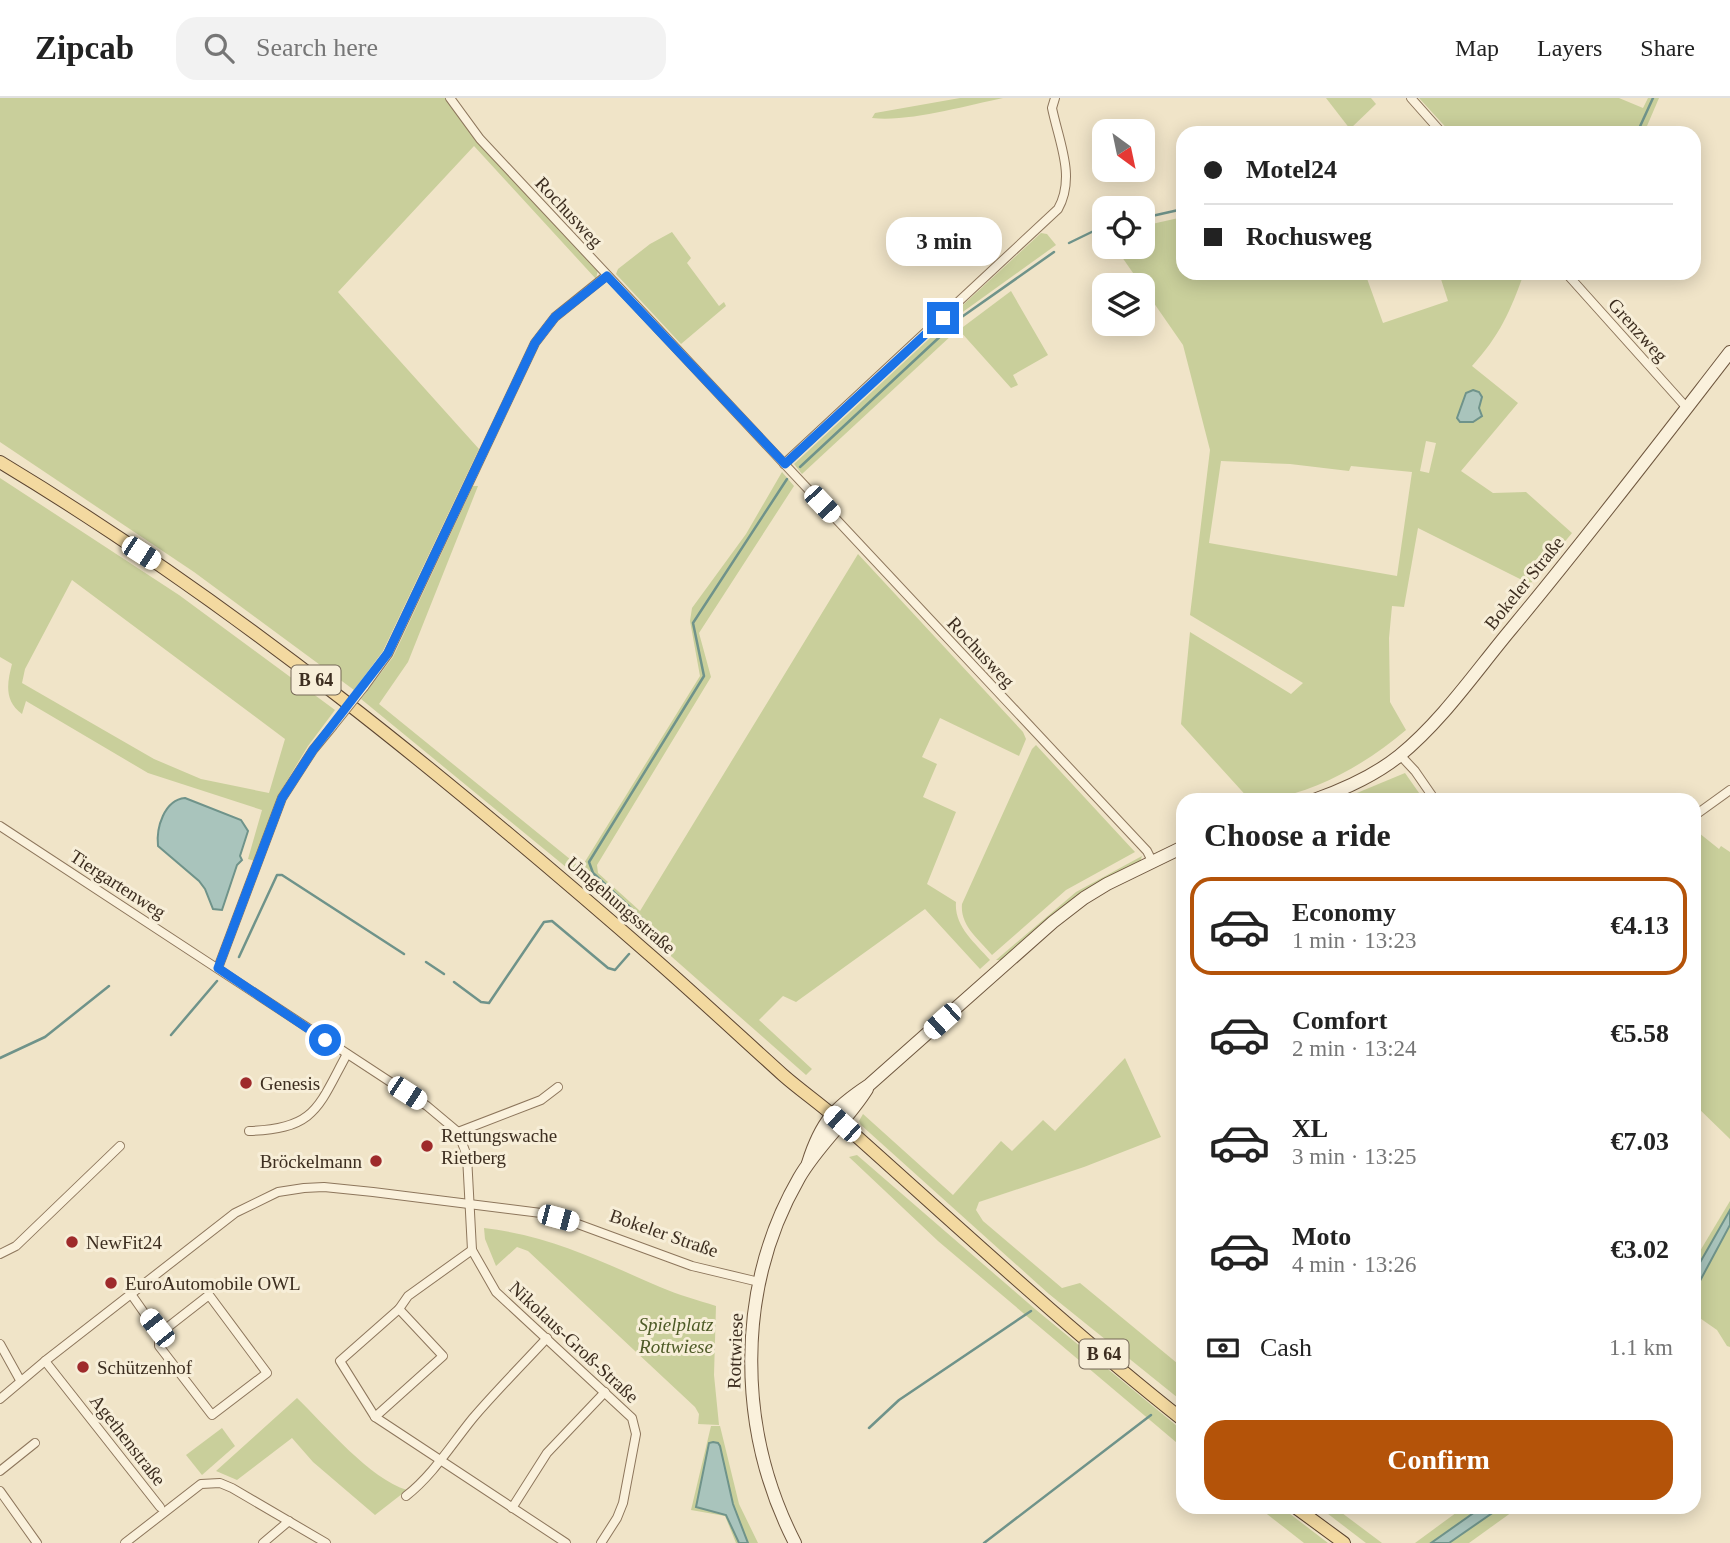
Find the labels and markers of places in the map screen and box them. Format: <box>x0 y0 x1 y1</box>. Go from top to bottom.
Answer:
place label: Genesis <box>260 1073 320 1094</box>
marker: Genesis <box>238 1075 254 1091</box>
place label: Rettungswache Rietberg <box>441 1125 557 1168</box>
marker: Rettungswache Rietberg <box>419 1138 435 1154</box>
place label: Bröckelmann <box>260 1151 362 1172</box>
marker: Bröckelmann <box>368 1153 384 1169</box>
place label: NewFit24 <box>86 1232 163 1253</box>
marker: NewFit24 <box>64 1234 80 1250</box>
place label: EuroAutomobile OWL <box>125 1273 301 1294</box>
marker: EuroAutomobile OWL <box>103 1275 119 1291</box>
place label: Schützenhof <box>97 1357 193 1378</box>
marker: Schützenhof <box>75 1359 91 1375</box>

